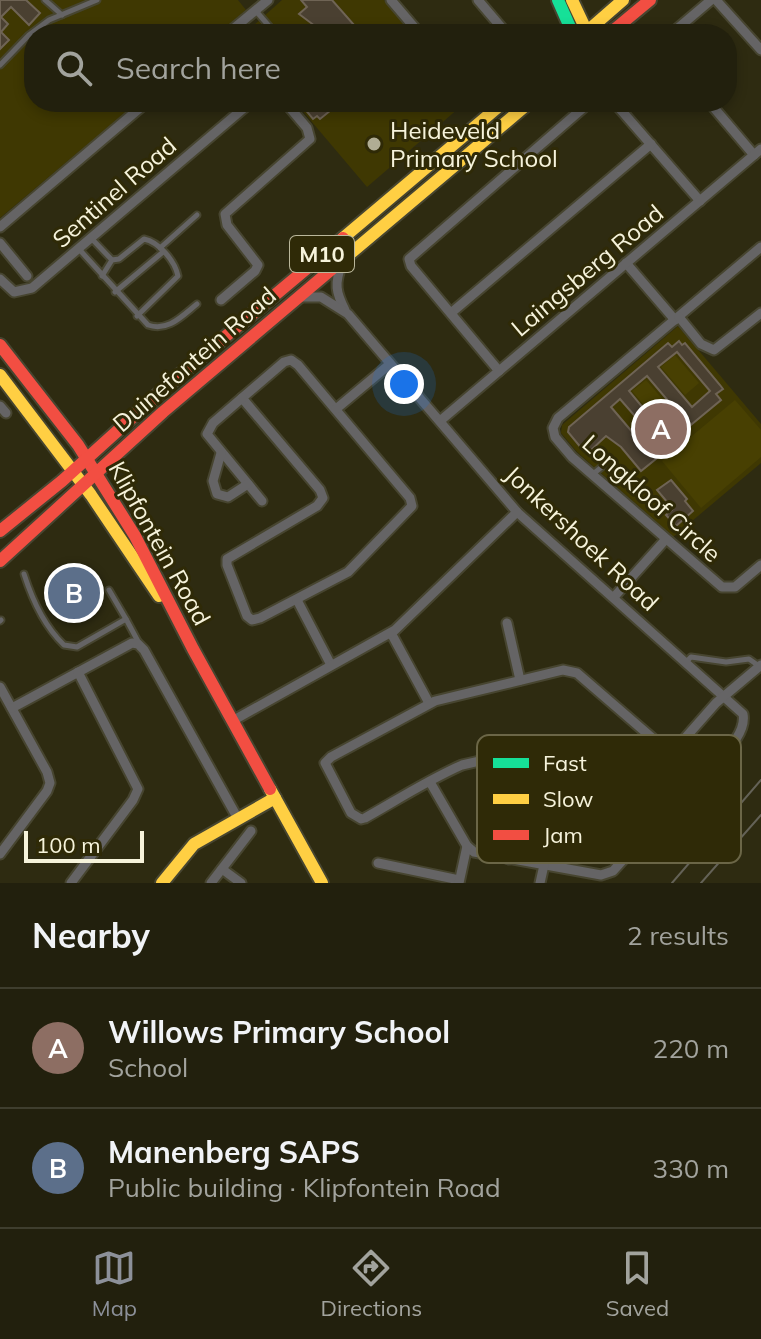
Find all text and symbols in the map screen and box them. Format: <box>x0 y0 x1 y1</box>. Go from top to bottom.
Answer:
search box <box>24 24 737 112</box>
icon: search <box>52 46 96 90</box>
text: Search here <box>116 49 281 87</box>
place label: Heideveld Primary School <box>390 115 558 173</box>
street label: Sentinel Road <box>46 130 182 254</box>
marker: Heideveld Primary School <box>365 135 383 153</box>
street label: Laingsberg Road <box>505 198 669 342</box>
road number: M10 <box>290 236 354 272</box>
street label: Duinefontein Road <box>106 280 282 438</box>
your location <box>384 364 424 404</box>
pin: A <box>635 399 687 459</box>
street label: Longkloof Circle <box>576 428 728 568</box>
street label: Klipfontein Road <box>103 456 217 630</box>
street label: Jonkershoek Road <box>499 459 665 617</box>
pin: B <box>48 563 100 623</box>
legend <box>477 735 741 863</box>
text: Fast <box>543 749 587 777</box>
text: Slow <box>543 785 593 813</box>
text: Jam <box>543 821 583 849</box>
scale bar <box>24 827 144 863</box>
text: 100 m <box>36 831 101 859</box>
text: Nearby <box>32 914 150 957</box>
text: 2 results <box>627 919 729 952</box>
text: Willows Primary School <box>108 1013 450 1051</box>
text: A <box>48 1032 68 1065</box>
text: 220 m <box>653 1032 729 1065</box>
text: School <box>108 1051 188 1084</box>
text: Manenberg SAPS <box>108 1133 360 1171</box>
text: B <box>49 1152 67 1185</box>
text: 330 m <box>653 1152 729 1185</box>
text: Public building · Klipfontein Road <box>108 1171 501 1204</box>
tab: Map <box>92 1246 137 1322</box>
tab: Directions <box>321 1246 422 1322</box>
tab: Saved <box>606 1246 669 1322</box>

